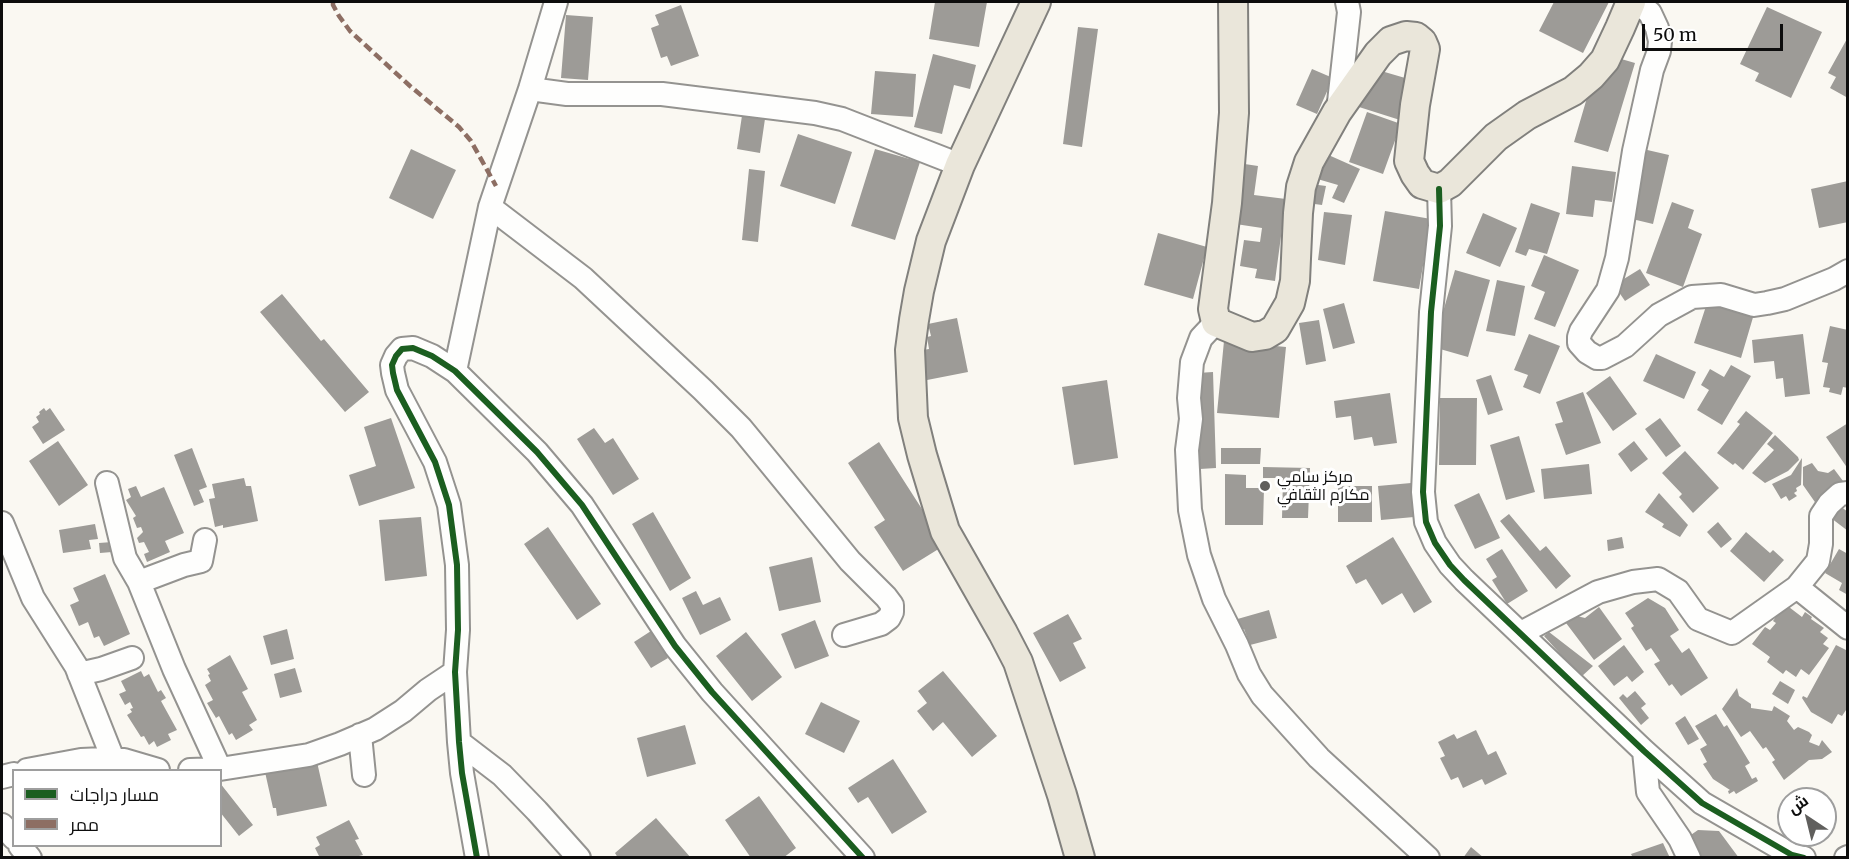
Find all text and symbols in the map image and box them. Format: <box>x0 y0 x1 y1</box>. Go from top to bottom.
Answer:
scale bar <box>1645 12 1786 50</box>
text: 50 m <box>1653 23 1697 46</box>
place label: مركز سامي مكارم الثقافي <box>1277 467 1370 505</box>
marker: مركز سامي مكارم الثقافي <box>1258 479 1272 493</box>
legend <box>12 769 222 847</box>
text: مسار دراجات <box>70 783 159 806</box>
north arrow <box>1777 787 1837 847</box>
text: ش <box>1784 790 1812 818</box>
text: ممر <box>70 813 99 836</box>

